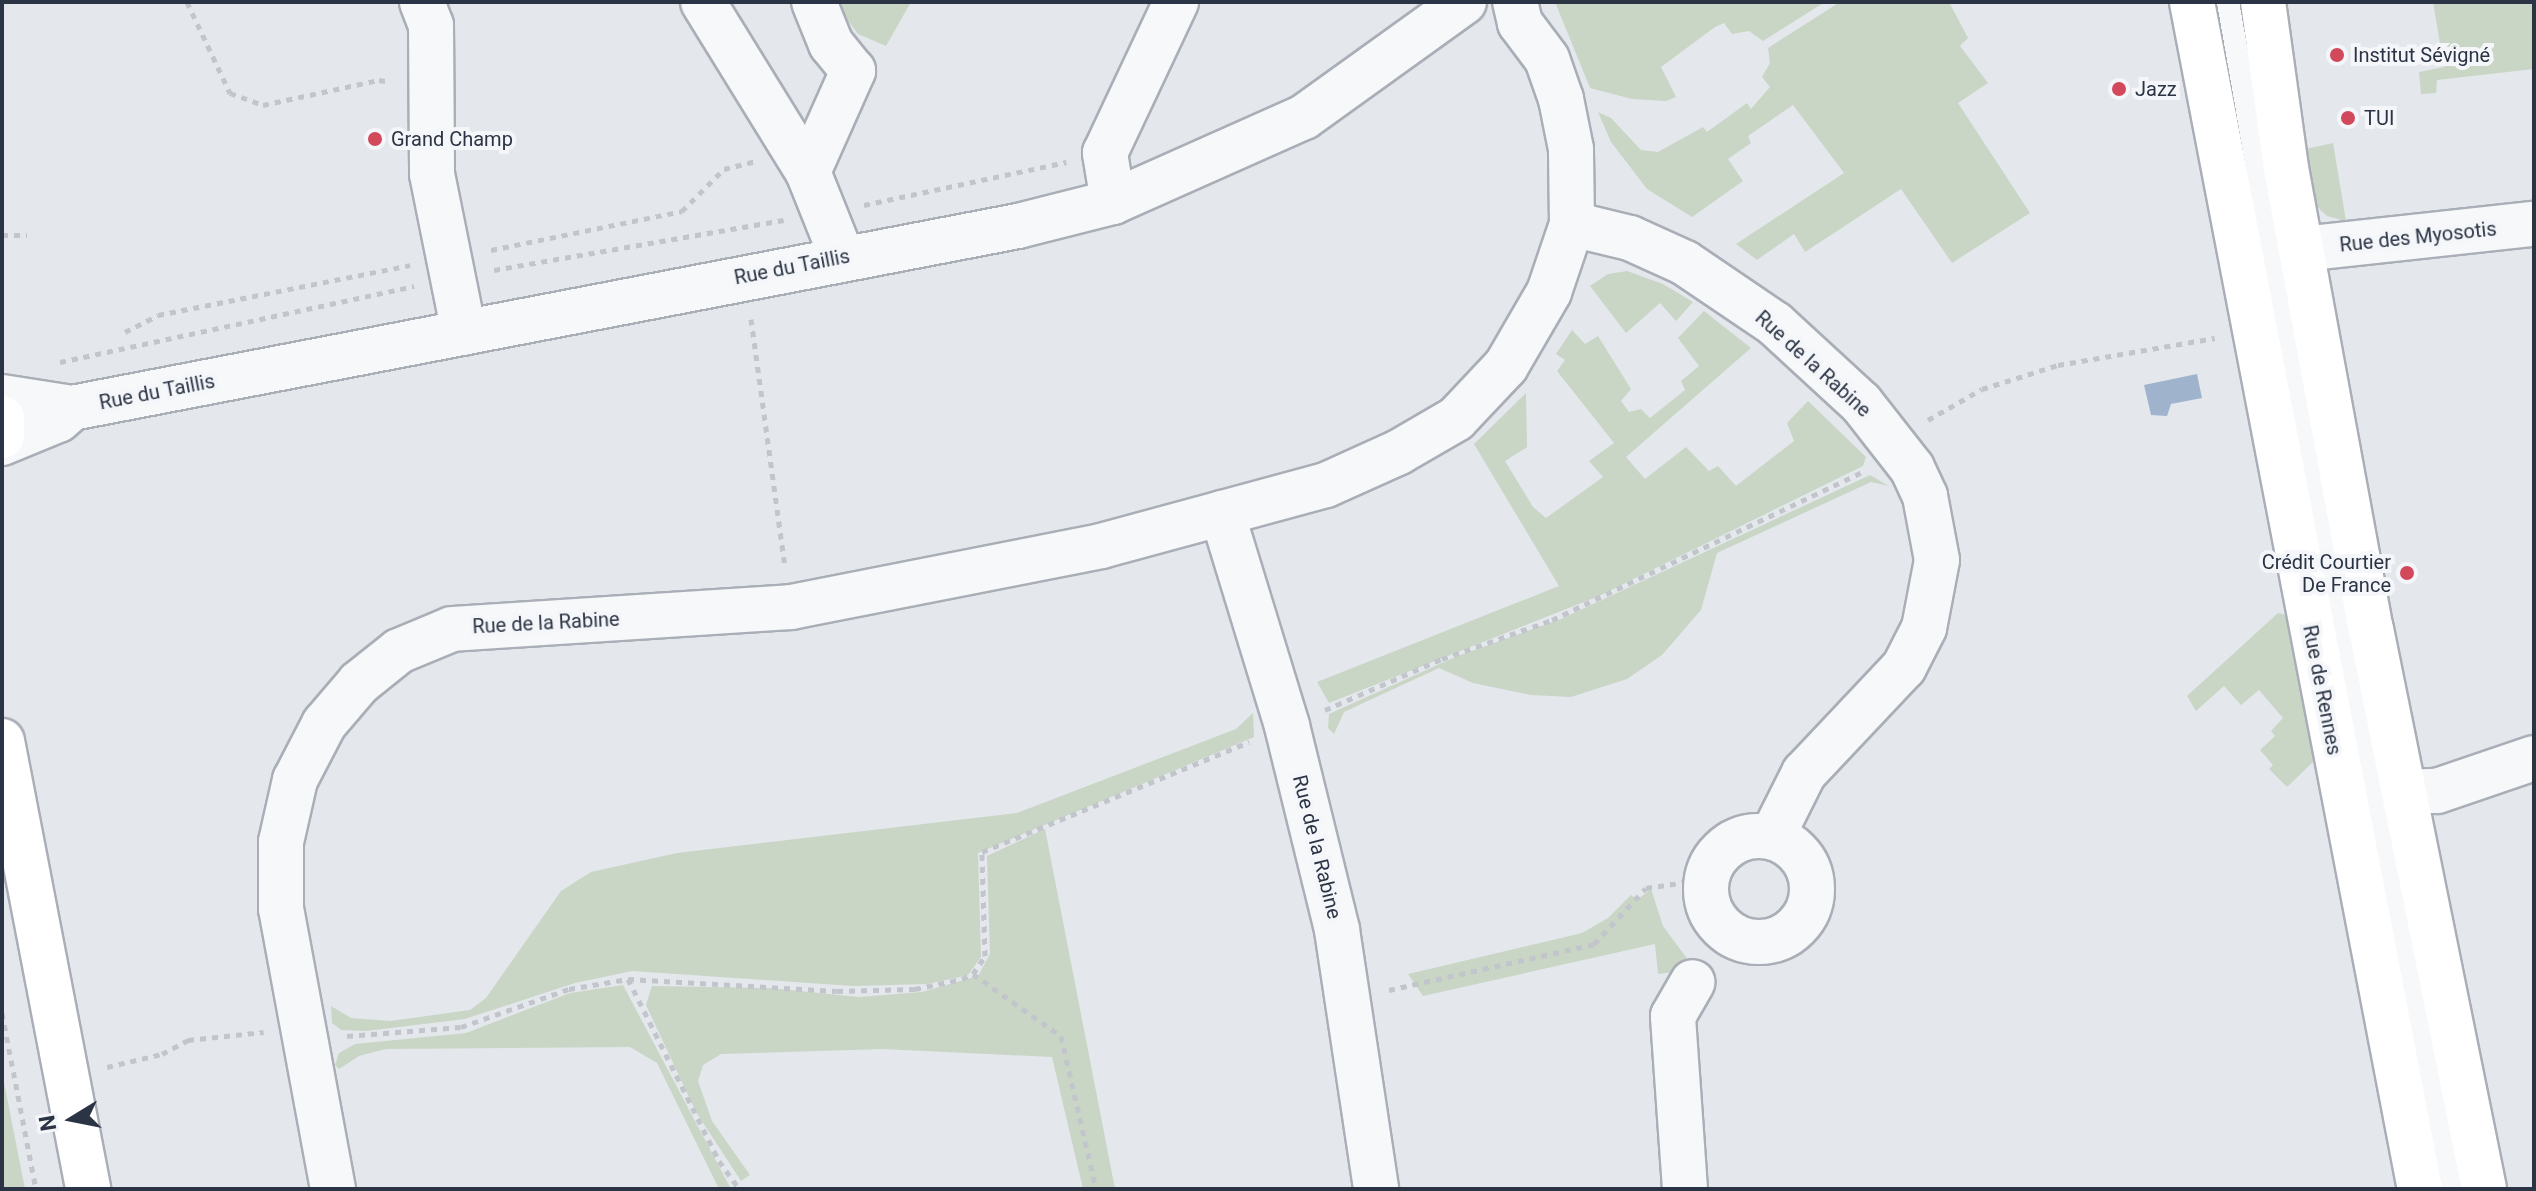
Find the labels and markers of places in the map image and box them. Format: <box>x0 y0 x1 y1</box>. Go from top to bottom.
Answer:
place label: Institut Sévigné <box>2353 43 2490 67</box>
marker: Institut Sévigné <box>2328 46 2346 64</box>
place label: Jazz <box>2135 77 2177 101</box>
marker: Jazz <box>2110 80 2128 98</box>
place label: TUI <box>2364 106 2394 130</box>
marker: TUI <box>2339 109 2357 127</box>
place label: Grand Champ <box>391 127 513 151</box>
marker: Grand Champ <box>366 130 384 148</box>
place label: Crédit Courtier De France <box>2262 550 2391 597</box>
marker: Crédit Courtier De France <box>2398 564 2416 582</box>

